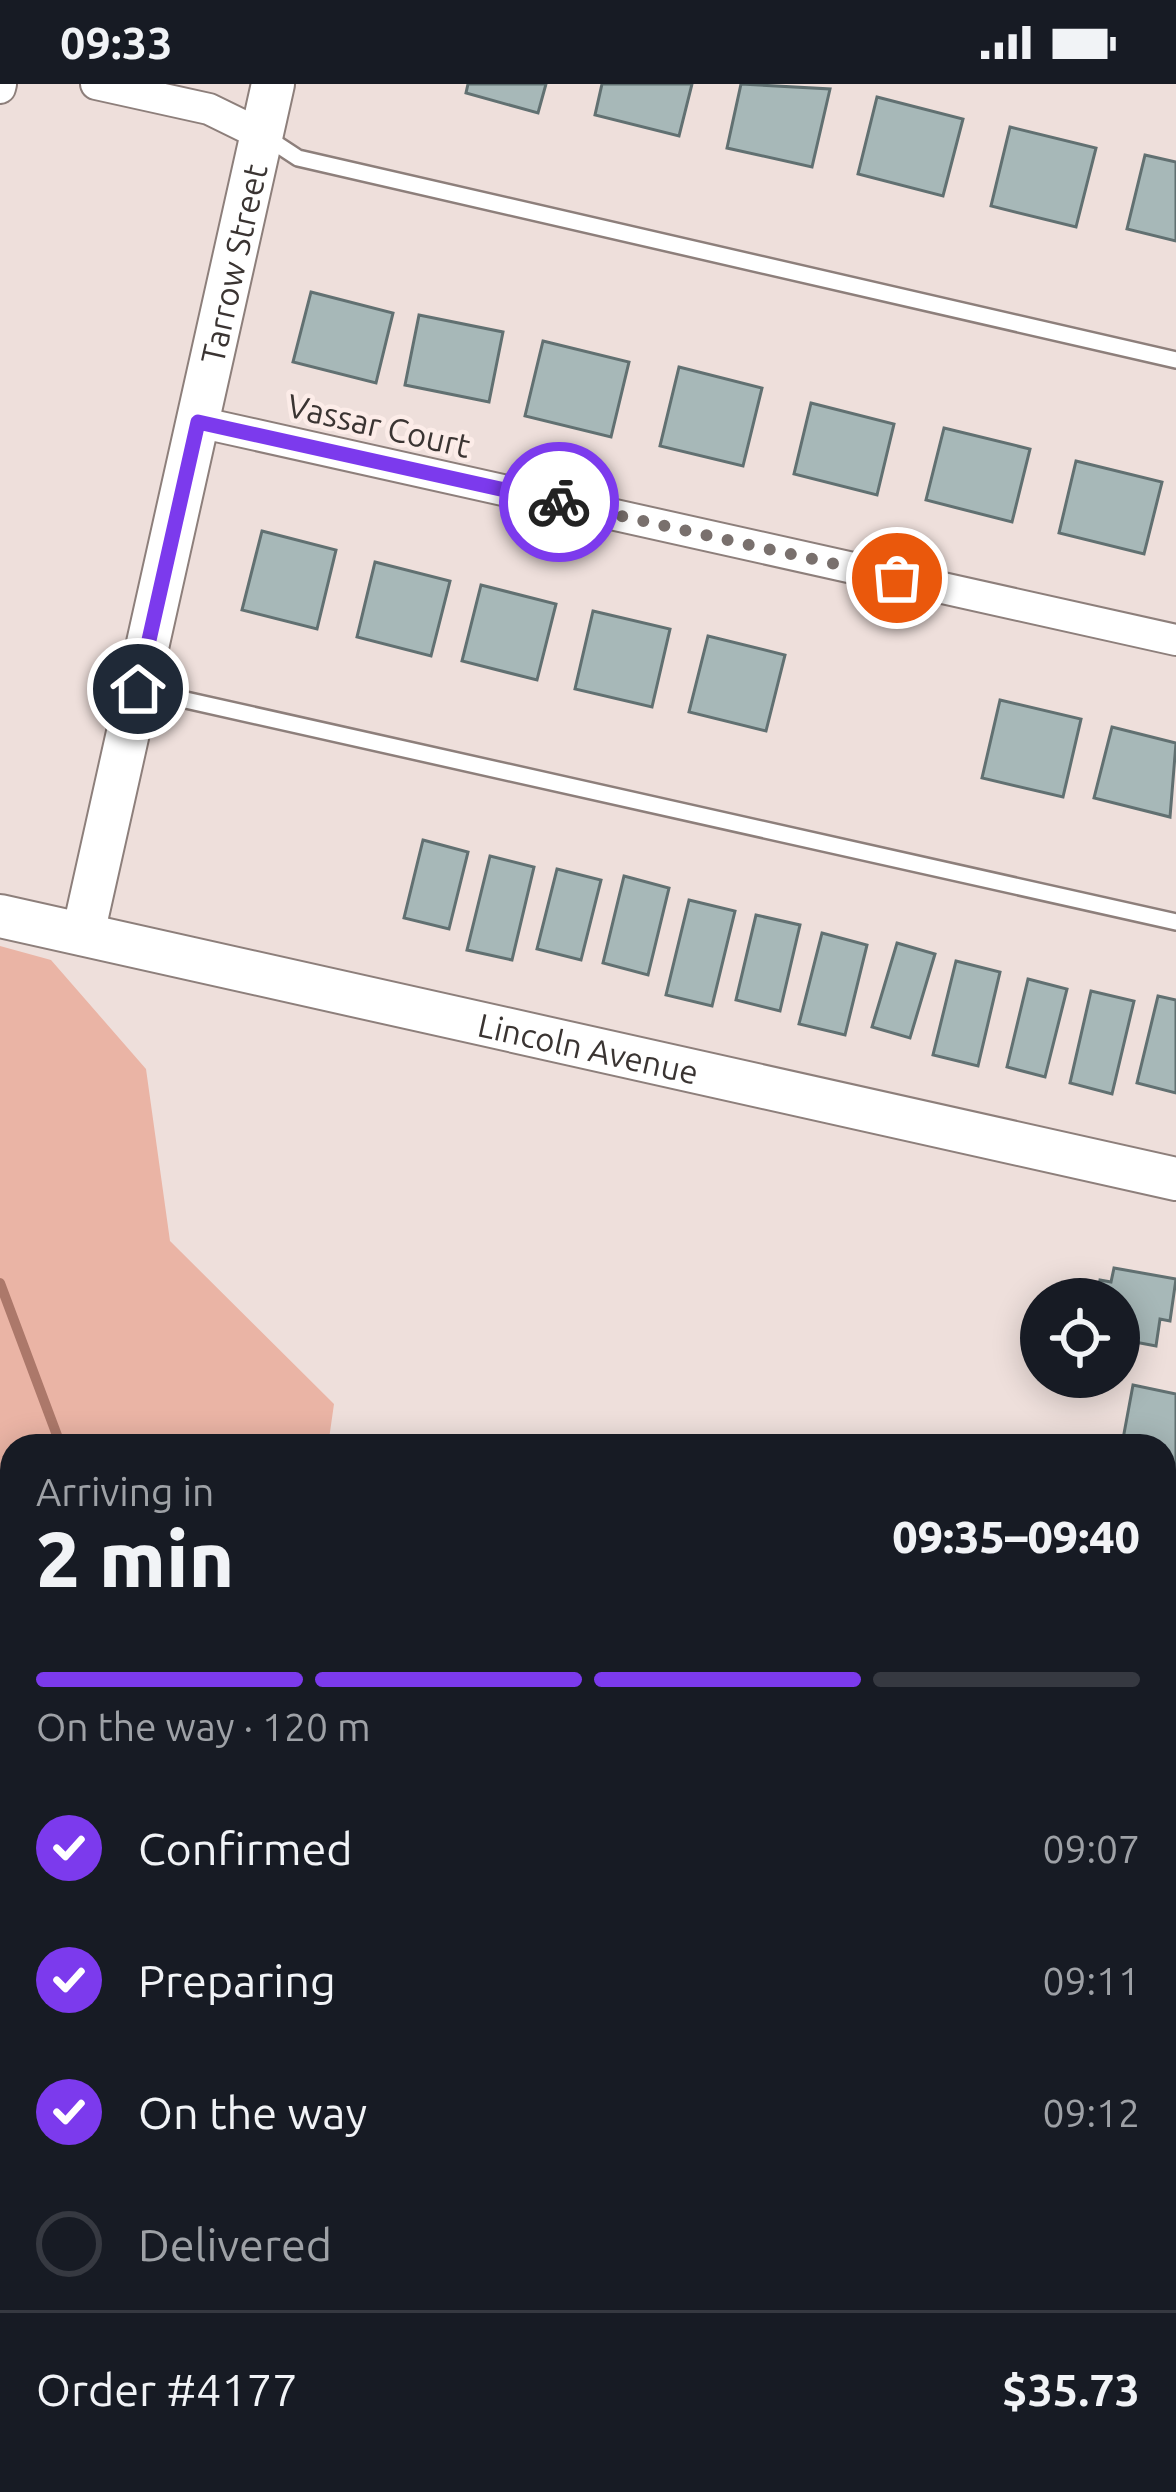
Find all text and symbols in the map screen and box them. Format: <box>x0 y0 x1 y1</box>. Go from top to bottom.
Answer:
text: 09:33 <box>60 17 173 68</box>
street label: Tarrow Street <box>193 160 273 367</box>
street label: Vassar Court <box>284 386 474 464</box>
courier <box>499 442 619 562</box>
icon: bike <box>526 469 592 535</box>
pin <box>846 527 948 629</box>
icon: bag <box>864 545 930 611</box>
pin <box>87 638 189 740</box>
icon: home <box>105 656 171 722</box>
street label: Lincoln Avenue <box>475 1005 702 1090</box>
map controls <box>1020 1278 1140 1398</box>
button: locate <box>1020 1278 1140 1398</box>
text: Arriving in <box>36 1470 214 1513</box>
text: 09:35–09:40 <box>892 1511 1140 1562</box>
text: 2 min <box>36 1514 234 1602</box>
text: On the way · 120 m <box>36 1705 371 1748</box>
icon: check <box>36 1815 102 1881</box>
text: Confirmed <box>138 1823 353 1874</box>
text: 09:07 <box>1042 1827 1140 1870</box>
icon: check <box>36 1947 102 2013</box>
text: Preparing <box>138 1955 336 2006</box>
text: 09:11 <box>1042 1959 1140 2002</box>
icon: check <box>36 2079 102 2145</box>
text: On the way <box>138 2087 367 2138</box>
text: 09:12 <box>1042 2091 1140 2134</box>
text: Delivered <box>138 2219 332 2270</box>
text: Order #4177 <box>36 2364 298 2415</box>
text: $35.73 <box>1002 2364 1140 2415</box>

